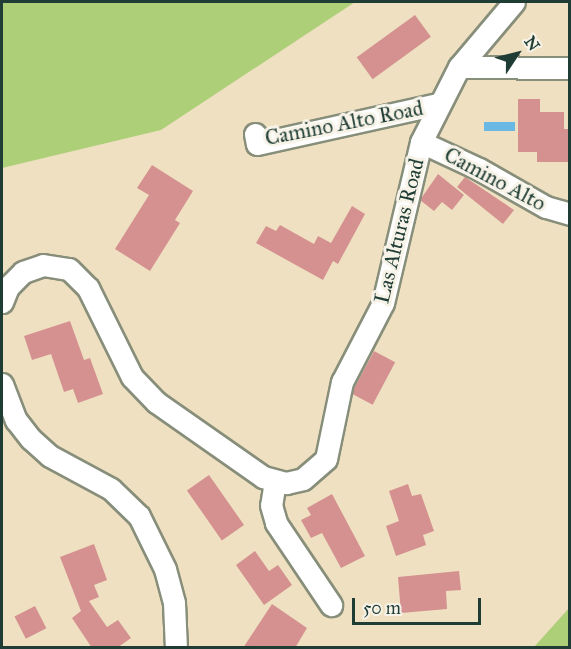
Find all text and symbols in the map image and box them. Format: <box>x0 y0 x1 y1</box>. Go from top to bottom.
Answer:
north arrow <box>487 24 547 84</box>
text: N <box>520 32 544 54</box>
street label: Camino Alto Road <box>263 95 425 151</box>
street label: Camino Alto <box>440 142 550 216</box>
street label: Las Alturas Road <box>369 156 429 306</box>
scale bar <box>355 586 484 624</box>
text: 50 m <box>363 597 401 619</box>

